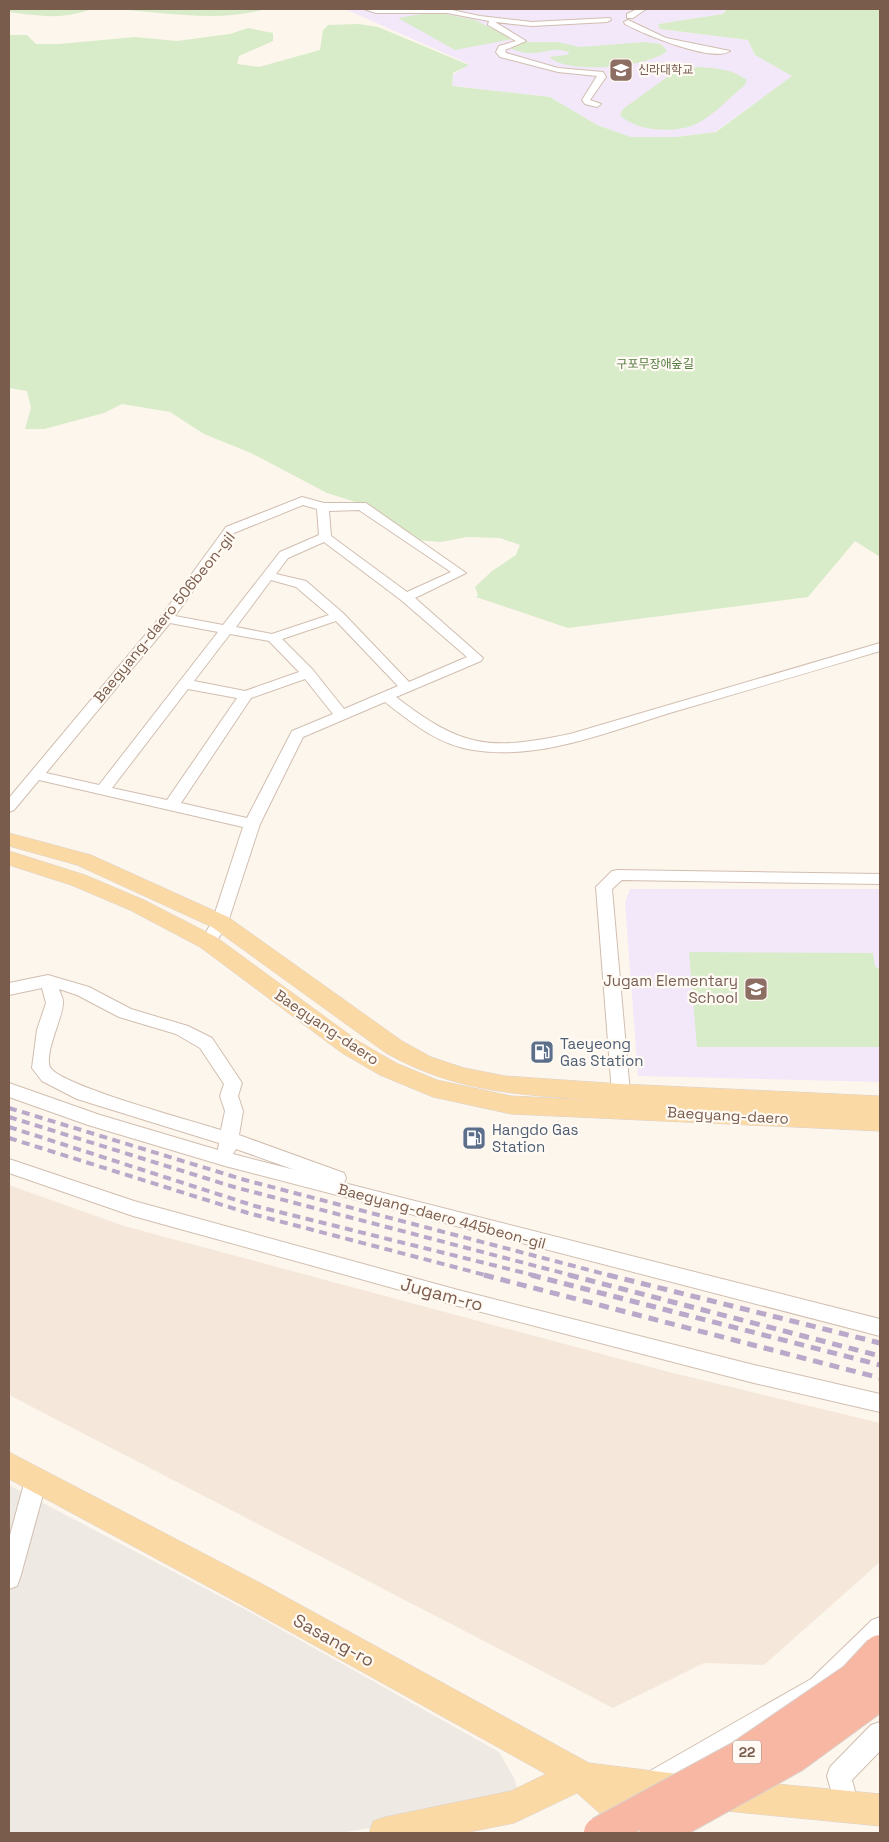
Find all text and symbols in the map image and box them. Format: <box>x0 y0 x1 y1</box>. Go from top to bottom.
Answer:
school or university icon: 신라대학교 <box>608 57 634 83</box>
place label: 신라대학교 <box>638 62 693 78</box>
park label: 구포무장애숲길 <box>616 356 694 372</box>
street label: Baegyang-daero 506beon-gil <box>89 528 239 706</box>
place label: Jugam Elementary School <box>603 971 738 1007</box>
school or university icon: Jugam Elementary School <box>743 976 769 1002</box>
street label: Baegyang-daero <box>271 985 383 1069</box>
place label: Taeyeong Gas Station <box>560 1034 643 1070</box>
fuel station icon: Taeyeong Gas Station <box>529 1039 555 1065</box>
street label: Baegyang-daero <box>667 1102 789 1128</box>
place label: Hangdo Gas Station <box>492 1120 579 1156</box>
fuel station icon: Hangdo Gas Station <box>461 1125 487 1151</box>
street label: Baegyang-daero 445beon-gil <box>336 1179 548 1253</box>
street label: Jugam-ro <box>398 1272 486 1316</box>
street label: Sasang-ro <box>289 1608 379 1672</box>
road number: 22 <box>733 1740 761 1764</box>

